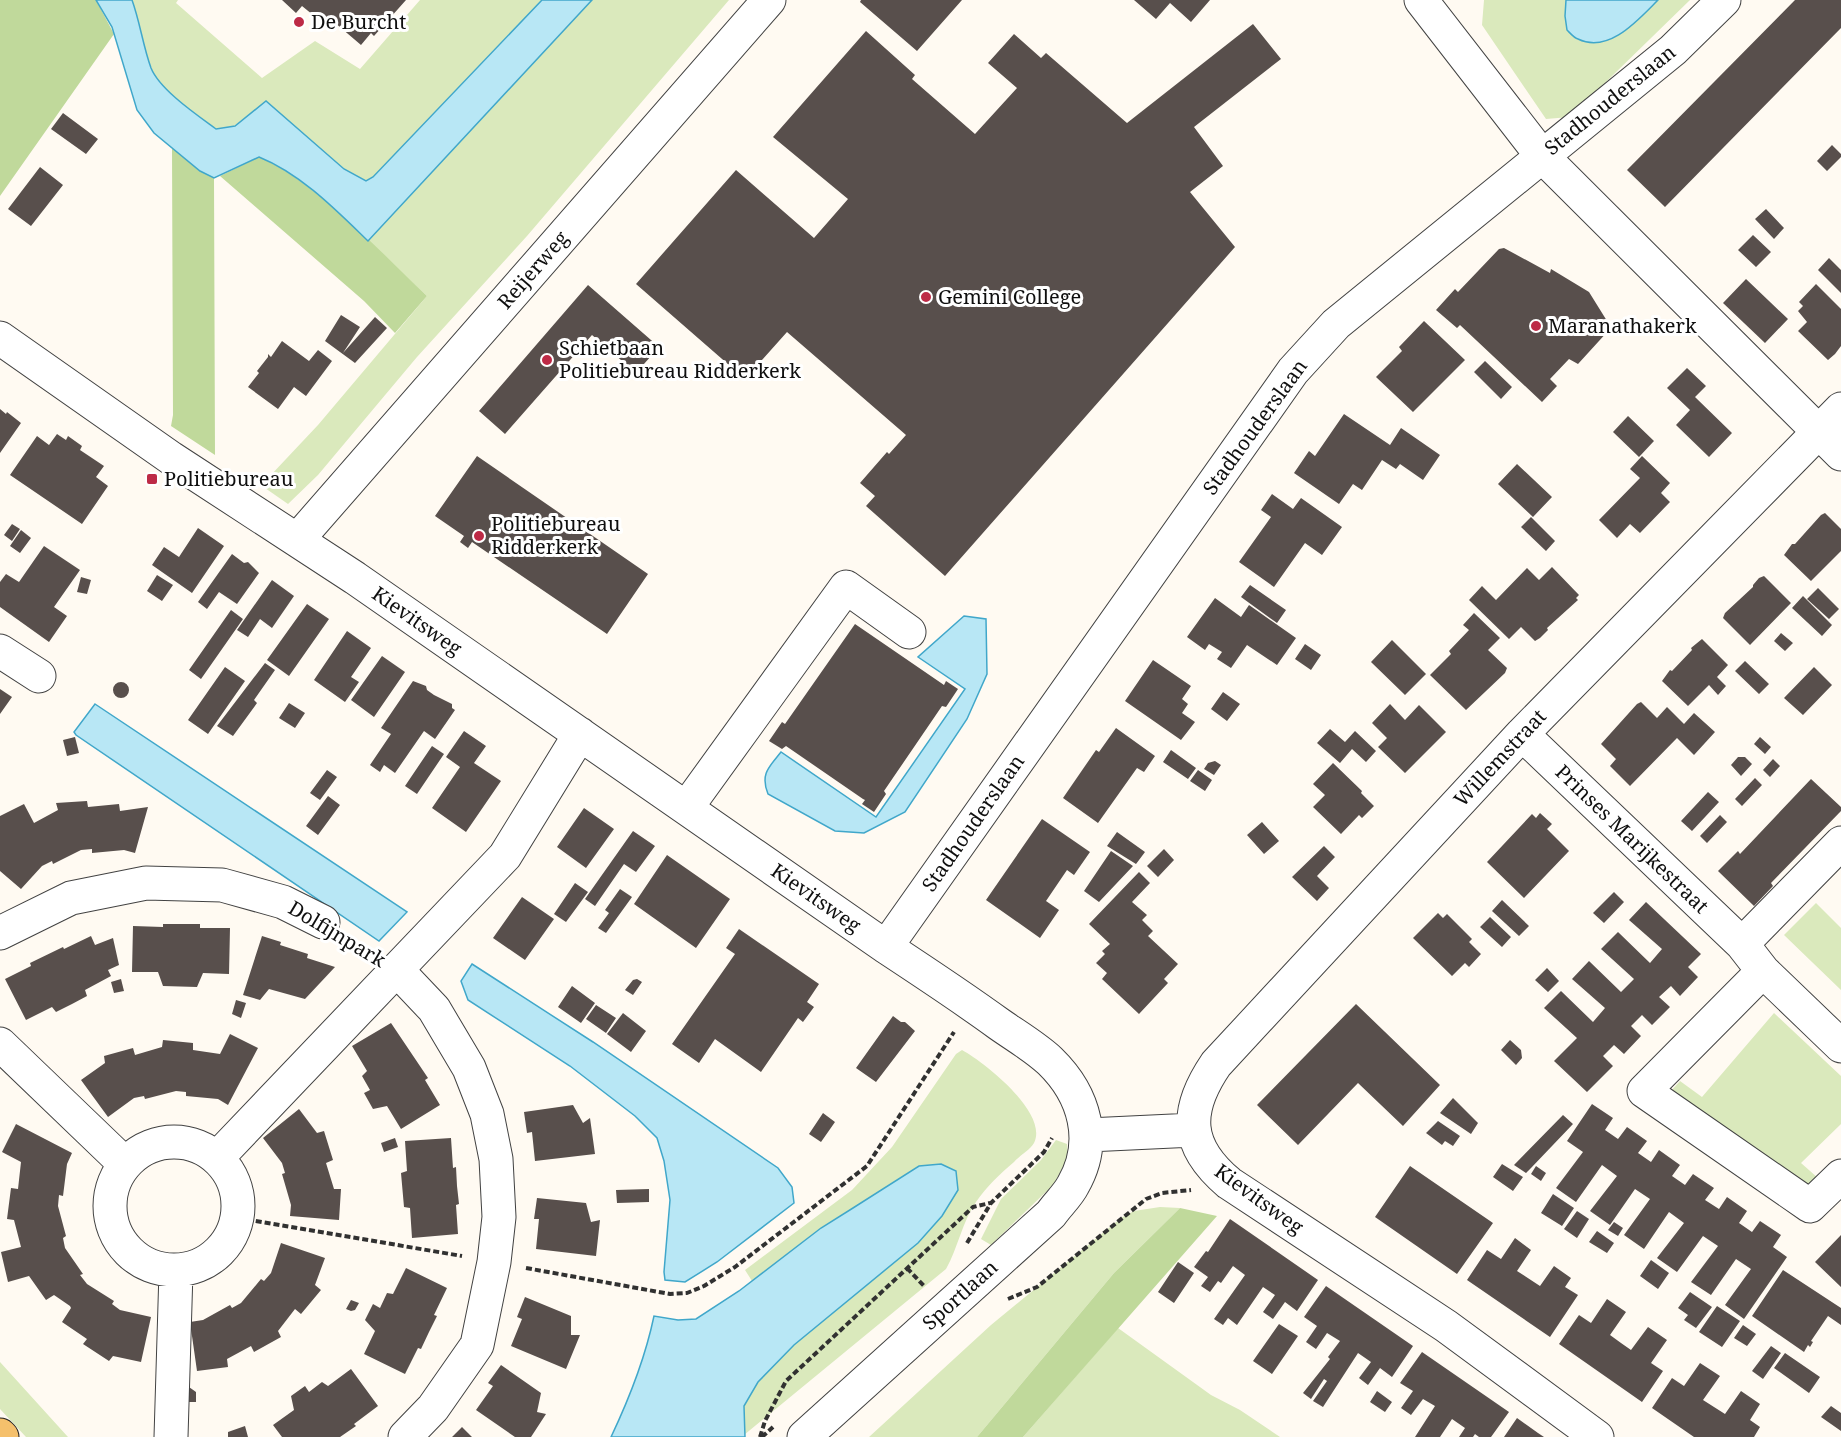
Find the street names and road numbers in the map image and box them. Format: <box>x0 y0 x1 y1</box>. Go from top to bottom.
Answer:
street label: Stadhouderslaan <box>1538 38 1681 161</box>
street label: Reijerweg <box>491 225 574 314</box>
street label: Stadhouderslaan <box>1196 353 1313 500</box>
street label: Kievitsweg <box>367 580 468 662</box>
street label: Willemstraat <box>1447 703 1552 812</box>
street label: Stadhouderslaan <box>915 749 1030 897</box>
street label: Prinses Marijkestraat <box>1550 758 1715 919</box>
street label: Kievitsweg <box>766 857 867 939</box>
street label: Dolfijnpark <box>284 894 391 973</box>
street label: Kievitsweg <box>1209 1157 1309 1240</box>
street label: Sportlaan <box>916 1253 1003 1336</box>

